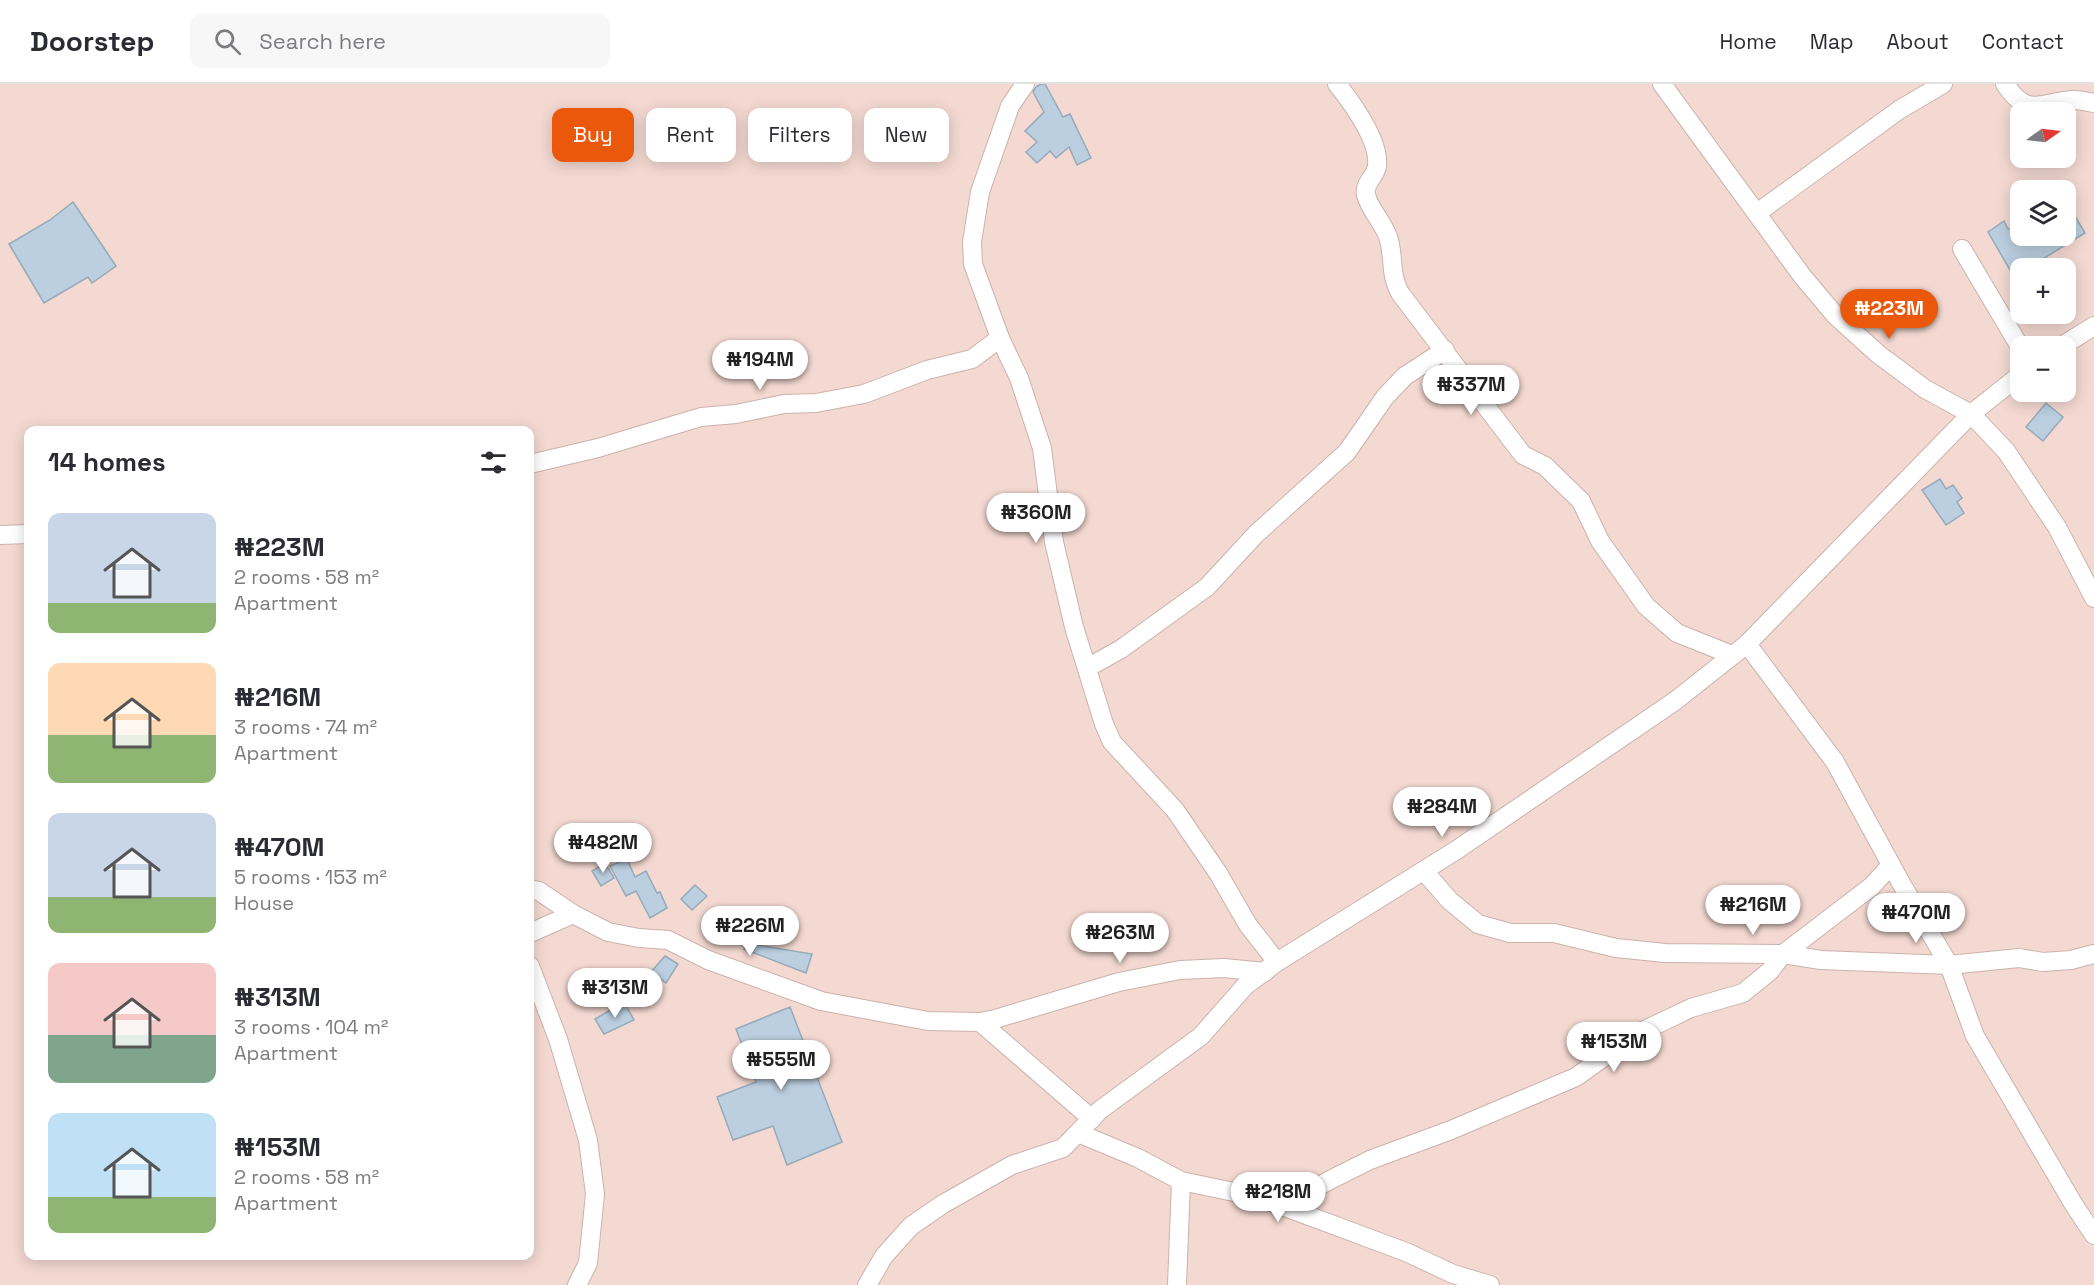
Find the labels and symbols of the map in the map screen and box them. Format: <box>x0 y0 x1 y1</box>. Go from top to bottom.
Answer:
north arrow <box>2010 102 2076 168</box>
pin: ₦223M <box>1847 289 1931 340</box>
pin: ₦194M <box>718 340 802 391</box>
pin: ₦337M <box>1429 365 1513 416</box>
pin: ₦360M <box>994 493 1078 544</box>
pin: ₦284M <box>1400 787 1484 838</box>
pin: ₦482M <box>561 823 645 874</box>
pin: ₦216M <box>1711 885 1795 936</box>
pin: ₦470M <box>1874 893 1958 944</box>
pin: ₦226M <box>708 906 792 957</box>
pin: ₦263M <box>1078 913 1162 964</box>
pin: ₦313M <box>573 968 657 1019</box>
pin: ₦153M <box>1572 1022 1656 1073</box>
pin: ₦555M <box>739 1040 823 1091</box>
pin: ₦218M <box>1236 1172 1320 1223</box>

